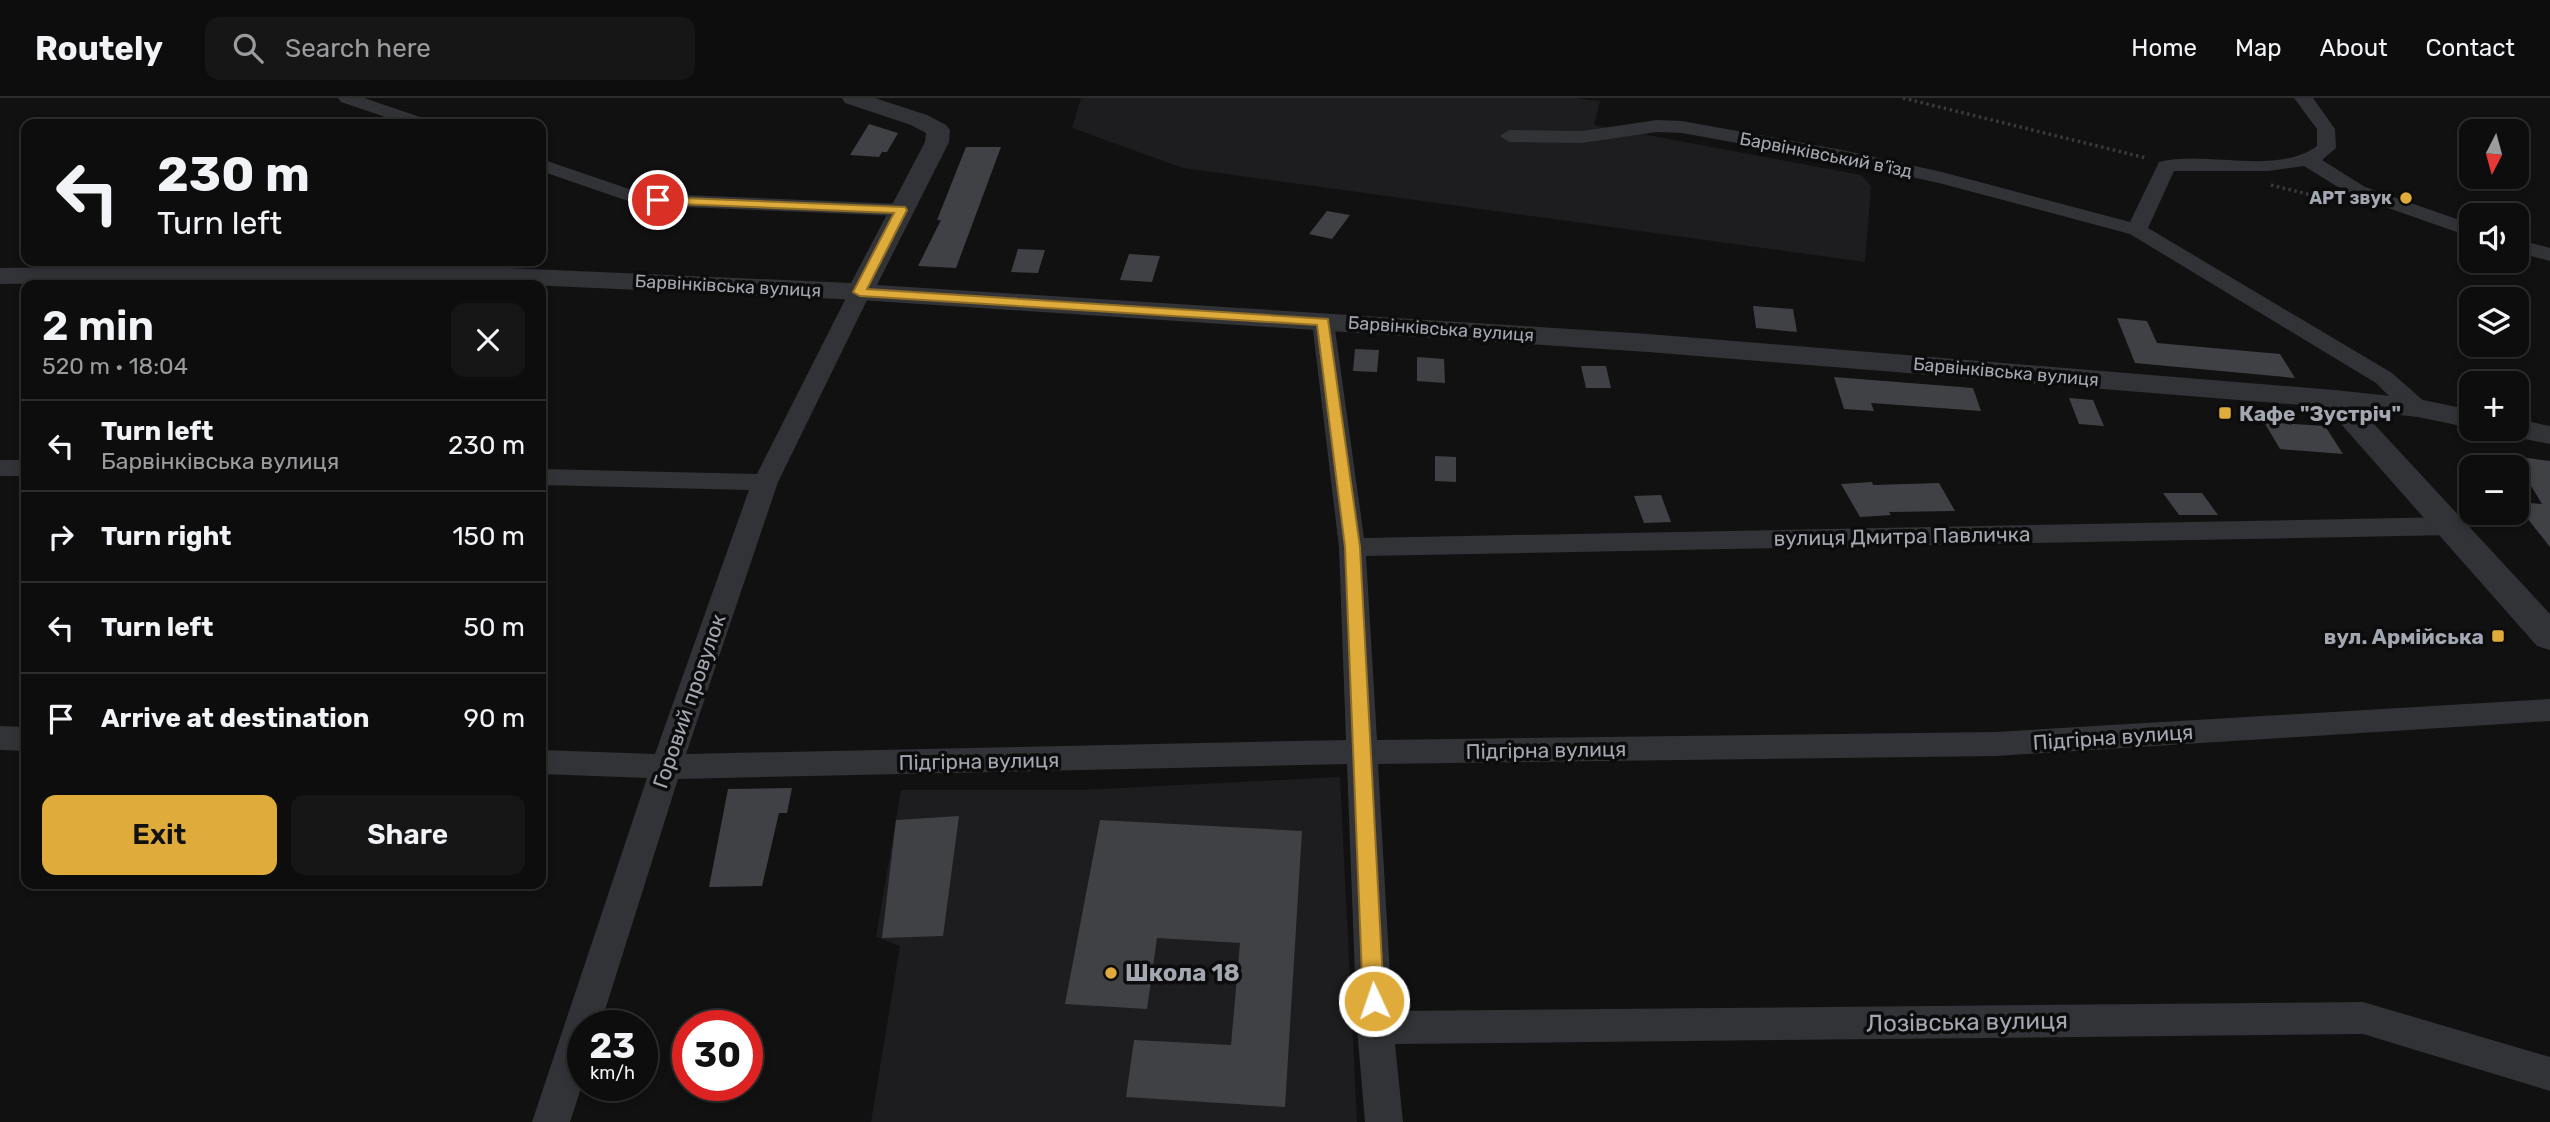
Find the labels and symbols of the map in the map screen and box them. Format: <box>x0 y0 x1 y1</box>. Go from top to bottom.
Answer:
north arrow <box>2459 119 2529 189</box>
street label: Барвінківський в’їзд <box>1738 127 1914 183</box>
pin <box>628 170 688 230</box>
place label: АРТ звук <box>2309 187 2392 209</box>
marker: АРТ звук <box>2398 190 2414 206</box>
street label: Барвінківська вулиця <box>634 270 822 302</box>
street label: Барвінківська вулиця <box>1347 312 1535 346</box>
street label: Барвінківська вулиця <box>1912 353 2100 391</box>
place label: Кафе "Зустріч" <box>2239 401 2401 426</box>
marker: Кафе "Зустріч" <box>2217 405 2233 421</box>
street label: вулиця Дмитра Павличка <box>1773 521 2031 551</box>
street label: Горовий провулок <box>647 611 731 791</box>
place label: вул. Армійська <box>2324 624 2484 649</box>
marker: вул. Армійська <box>2490 628 2506 644</box>
street label: Підгірна вулиця <box>2032 719 2194 755</box>
street label: Підгірна вулиця <box>1465 736 1627 764</box>
street label: Підгірна вулиця <box>898 747 1060 775</box>
place label: Школа 18 <box>1125 959 1240 987</box>
position arrow <box>1337 964 1411 1038</box>
marker: Школа 18 <box>1103 965 1119 981</box>
street label: Лозівська вулиця <box>1866 1006 2068 1038</box>
speed limit sign: 30 <box>672 1010 763 1101</box>

